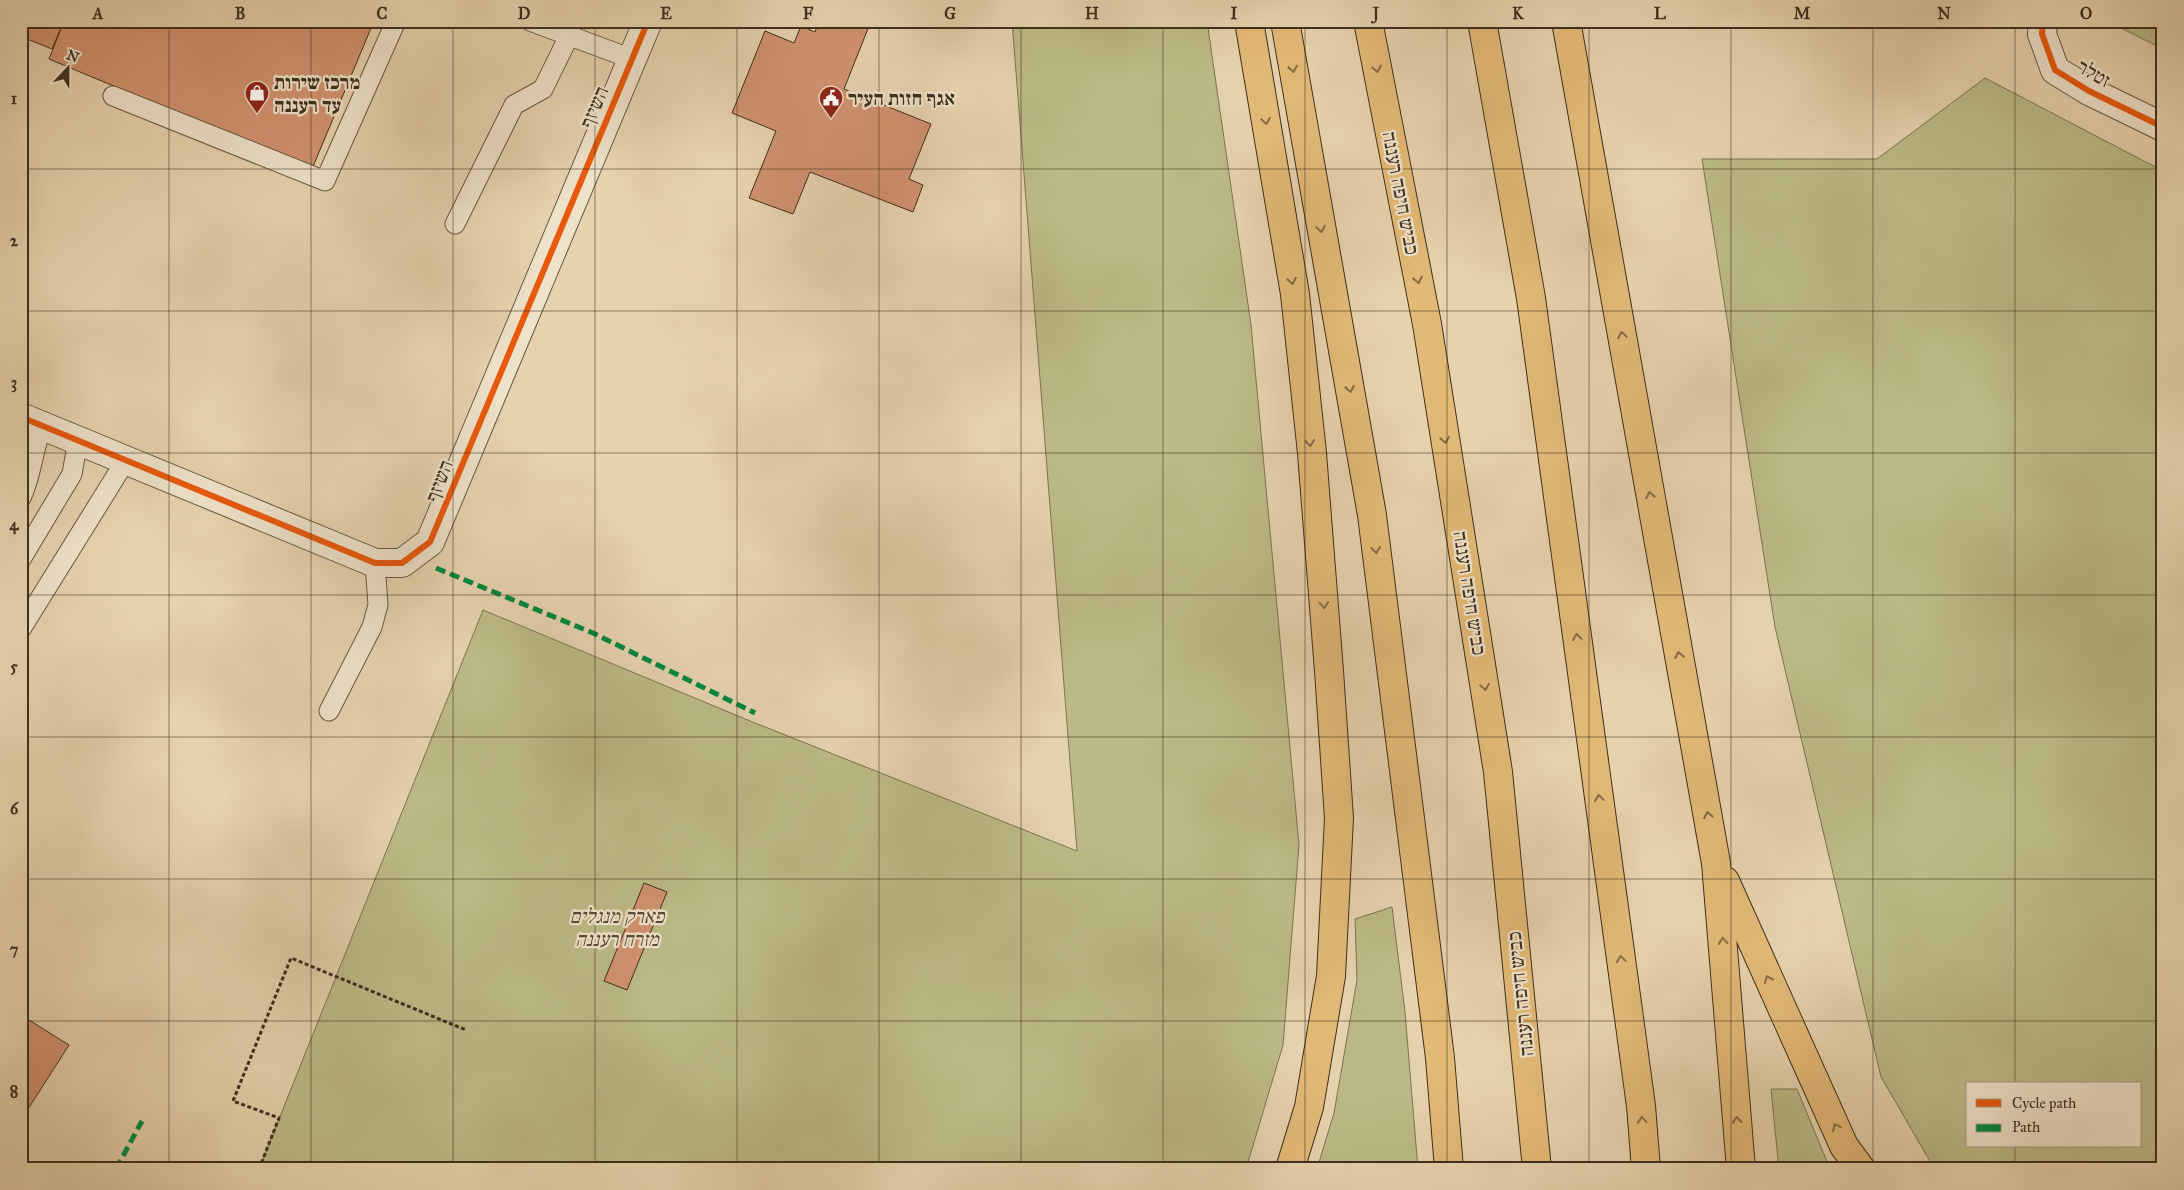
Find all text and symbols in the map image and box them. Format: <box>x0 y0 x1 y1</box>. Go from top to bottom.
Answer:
text: A <box>92 4 104 23</box>
text: B <box>235 4 245 23</box>
text: C <box>377 4 388 23</box>
text: D <box>518 4 531 23</box>
text: E <box>660 4 672 23</box>
text: F <box>803 4 814 23</box>
text: G <box>944 4 956 23</box>
text: H <box>1085 4 1099 23</box>
text: I <box>1231 4 1238 23</box>
text: J <box>1371 4 1380 24</box>
text: K <box>1512 4 1524 23</box>
text: L <box>1654 4 1666 23</box>
text: M <box>1794 4 1811 23</box>
text: N <box>1937 4 1951 23</box>
text: O <box>2080 4 2092 23</box>
north arrow <box>42 42 92 92</box>
text: N <box>64 46 81 67</box>
street label: זטלר <box>2073 54 2115 92</box>
one-way arrow <box>1288 65 1298 74</box>
one-way arrow <box>1371 65 1382 74</box>
place label: מרכז שירות עד רעננה <box>274 70 360 117</box>
shop icon: מרכז שירות עד רעננה <box>244 80 270 114</box>
street label: השיזף <box>575 83 613 131</box>
public building icon: אגף חזות העיר <box>818 85 844 119</box>
place label: אגף חזות העיר <box>848 86 955 110</box>
text: 1 <box>11 89 18 108</box>
one-way arrow <box>1260 118 1271 126</box>
street label: כביש חיפה רעננה <box>1377 129 1425 257</box>
one-way arrow <box>1316 225 1326 234</box>
text: 2 <box>10 231 19 250</box>
one-way arrow <box>1412 276 1423 285</box>
one-way arrow <box>1287 277 1297 286</box>
one-way arrow <box>1617 331 1627 340</box>
text: 3 <box>11 373 17 393</box>
one-way arrow <box>1344 385 1354 394</box>
one-way arrow <box>1440 436 1450 445</box>
one-way arrow <box>1305 439 1316 447</box>
street label: השיזף <box>420 457 458 505</box>
one-way arrow <box>1646 491 1656 500</box>
text: 4 <box>10 515 20 535</box>
street label: כביש חיפה רעננה <box>1448 529 1492 657</box>
one-way arrow <box>1370 546 1381 554</box>
one-way arrow <box>1318 601 1329 609</box>
one-way arrow <box>1572 633 1583 641</box>
one-way arrow <box>1675 651 1685 660</box>
text: 5 <box>10 657 18 676</box>
one-way arrow <box>1479 683 1489 692</box>
one-way arrow <box>1594 794 1605 802</box>
text: 6 <box>10 799 19 818</box>
one-way arrow <box>1703 811 1713 819</box>
park label: פארק מנגלים מזרח רעננה <box>570 904 665 951</box>
street label: כביש חיפה רעננה <box>1502 930 1538 1058</box>
one-way arrow <box>1717 936 1728 944</box>
text: 7 <box>10 940 19 959</box>
one-way arrow <box>1616 955 1627 963</box>
one-way arrow <box>1764 975 1775 984</box>
text: 8 <box>10 1082 18 1101</box>
legend <box>1966 1082 2142 1148</box>
text: Cycle path <box>2012 1094 2077 1112</box>
one-way arrow <box>1637 1116 1648 1124</box>
one-way arrow <box>1732 1116 1743 1124</box>
text: Path <box>2012 1118 2041 1136</box>
one-way arrow <box>1831 1123 1842 1132</box>

